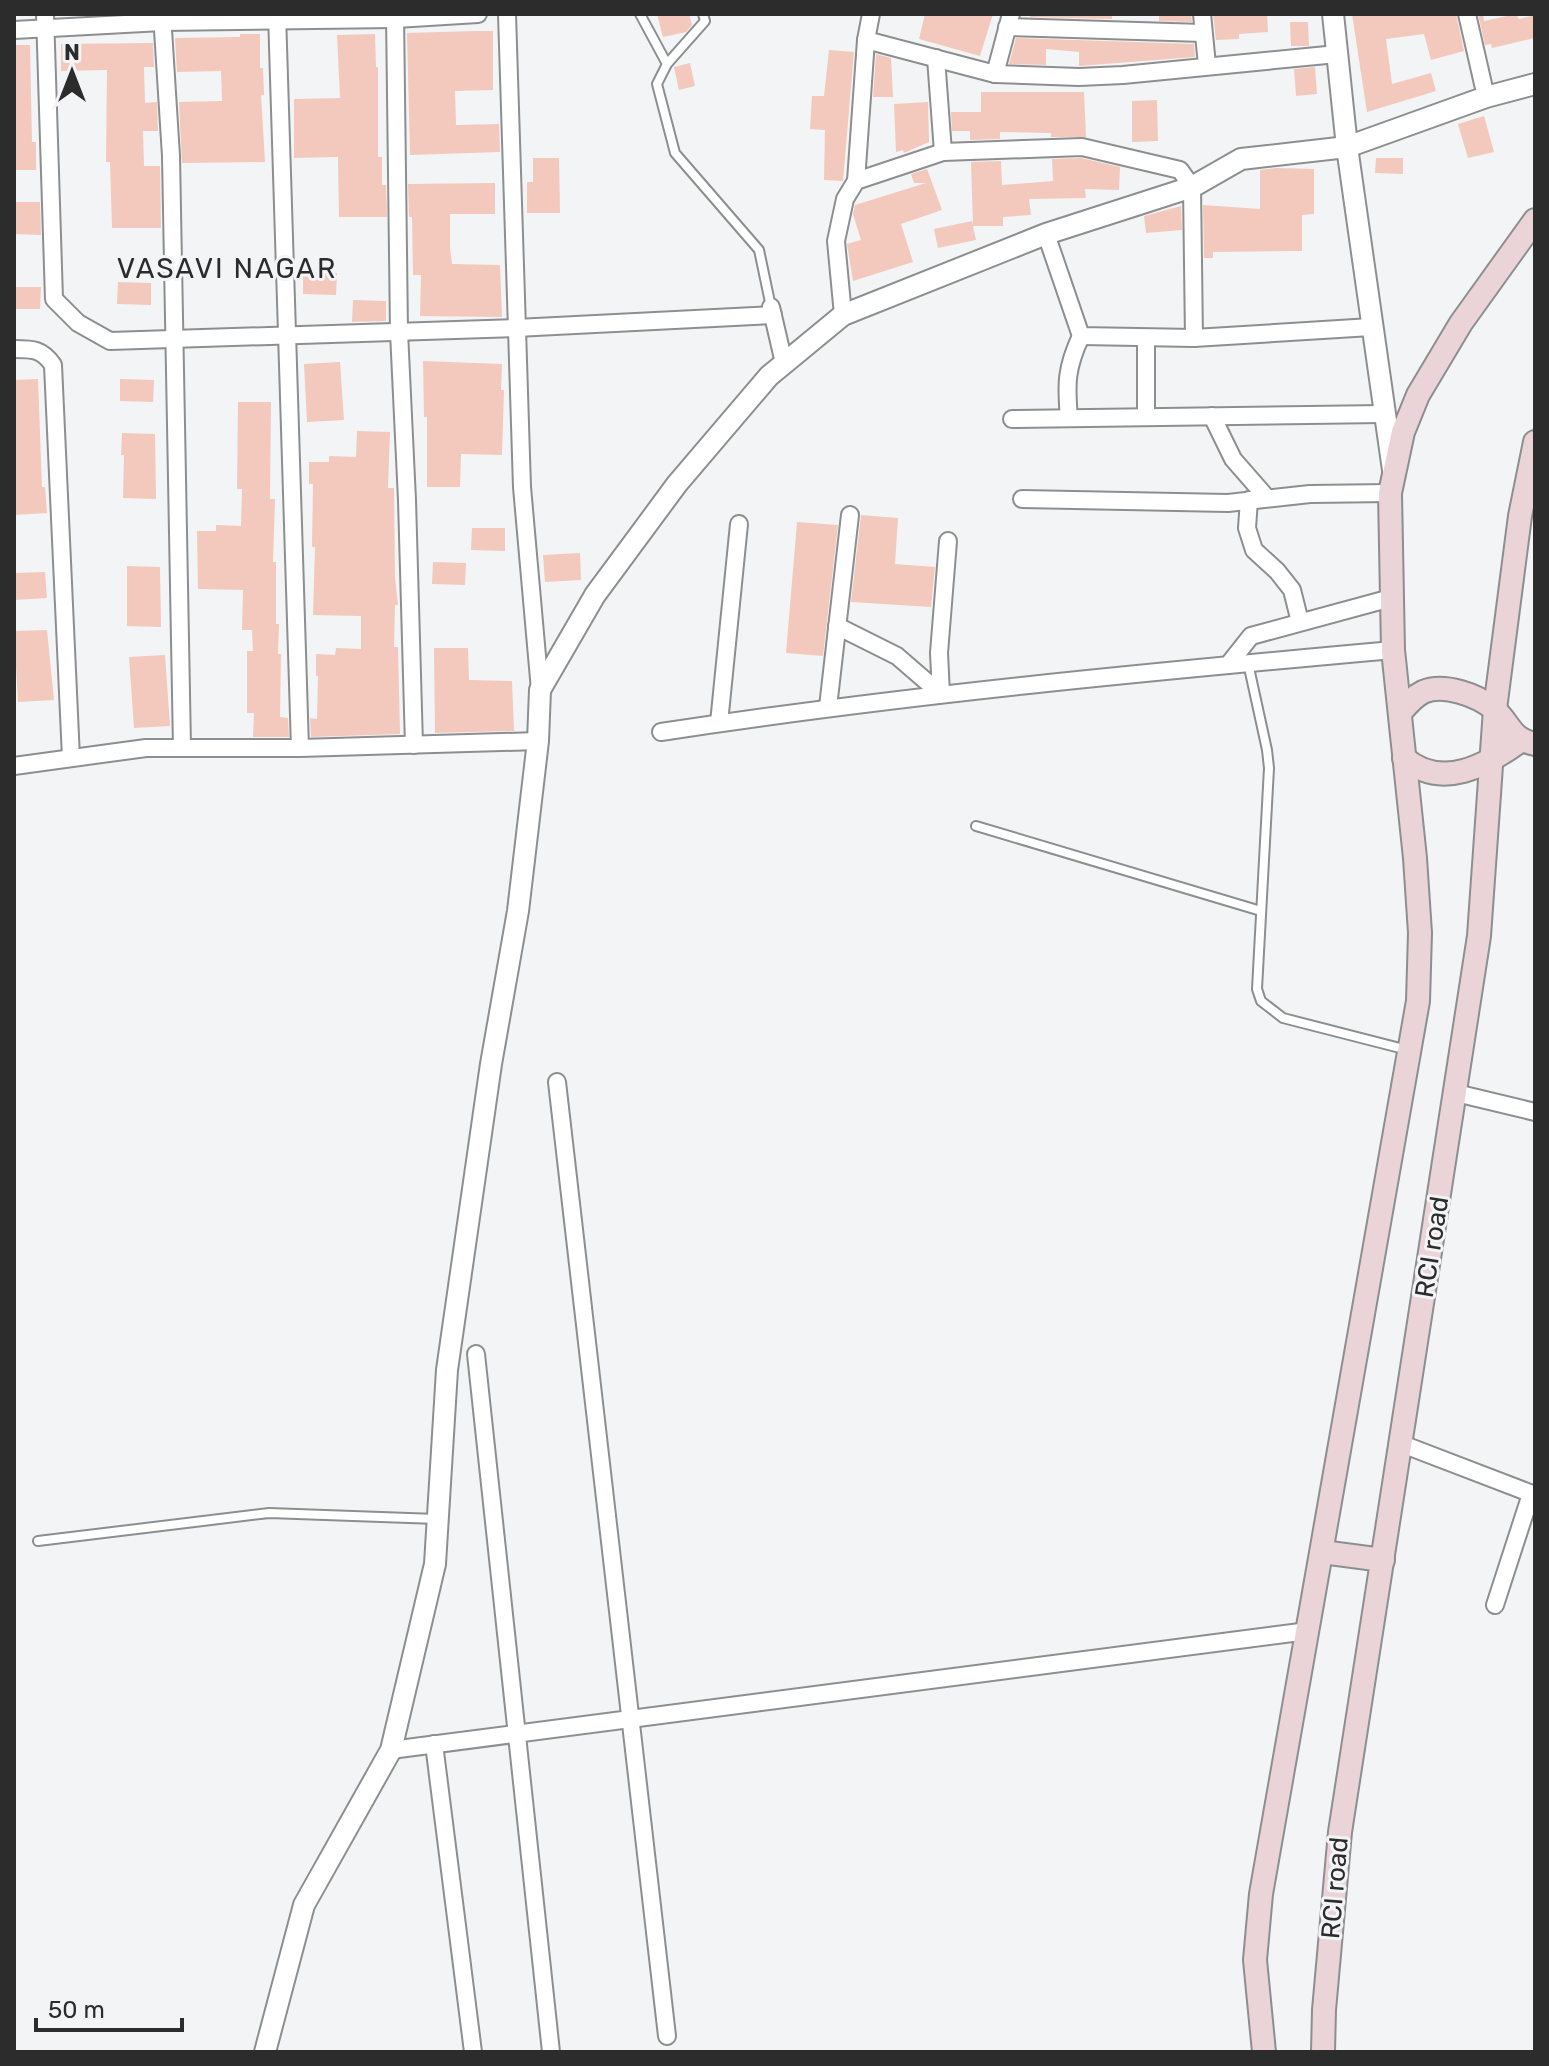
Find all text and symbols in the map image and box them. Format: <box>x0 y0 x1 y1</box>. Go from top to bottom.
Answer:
north arrow <box>32 32 112 112</box>
text: N <box>64 39 80 66</box>
district label: VASAVI NAGAR <box>117 252 337 285</box>
street label: RCI road <box>1409 1194 1455 1300</box>
street label: RCI road <box>1315 1836 1355 1940</box>
scale bar <box>36 1982 182 2032</box>
text: 50 m <box>48 1996 105 2024</box>

